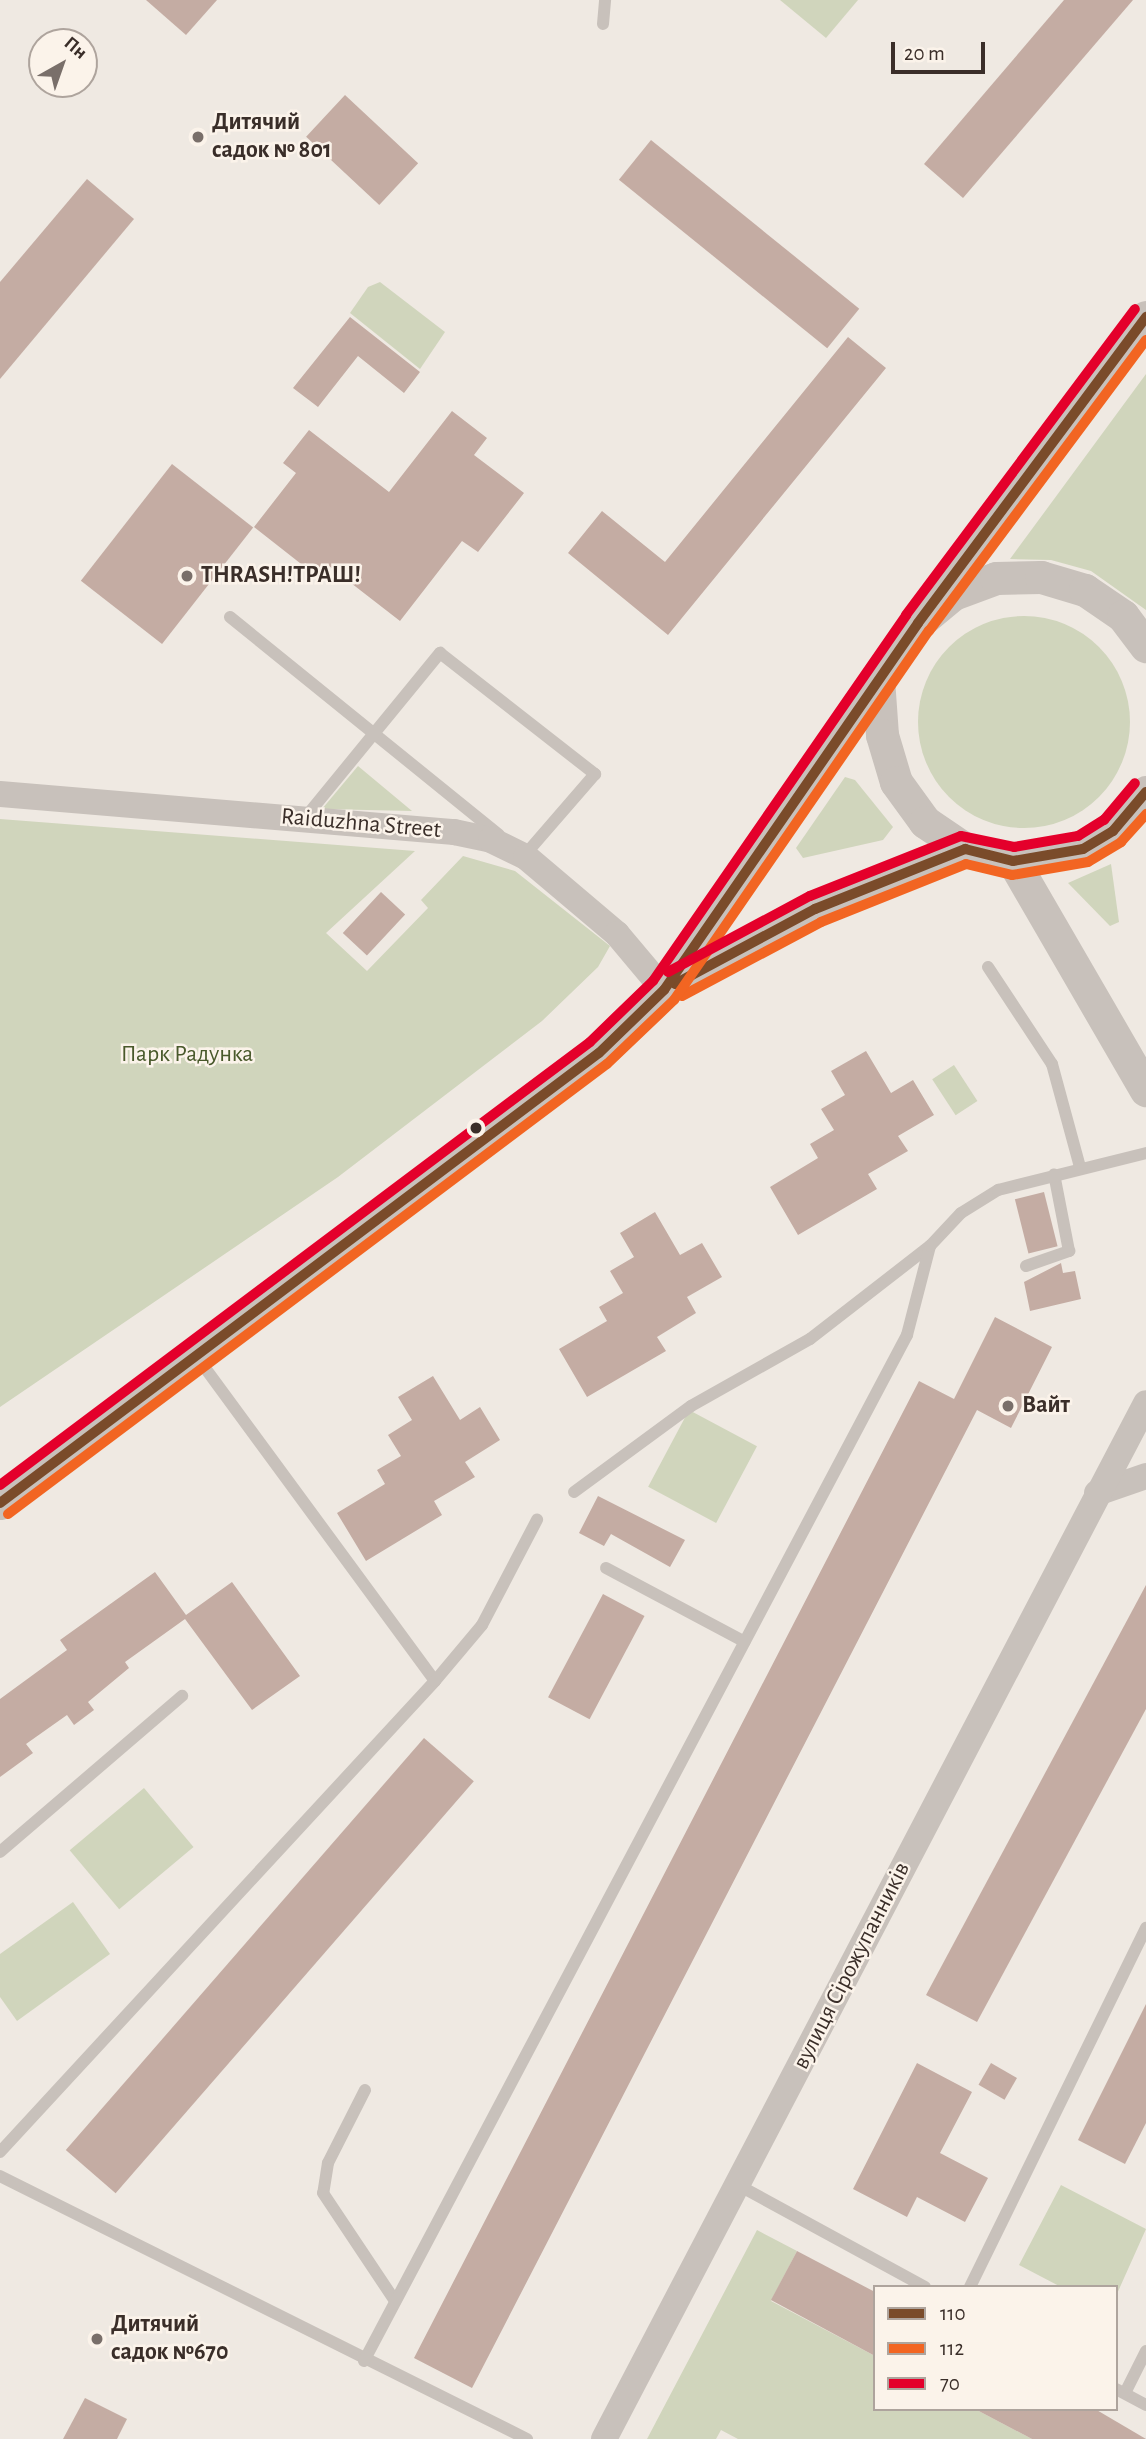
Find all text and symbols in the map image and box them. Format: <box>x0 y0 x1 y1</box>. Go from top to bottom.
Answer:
north arrow <box>28 28 98 98</box>
scale bar <box>894 28 988 72</box>
text: Пн <box>61 33 91 63</box>
text: 20 m <box>904 43 945 64</box>
place label: Дитячий садок № 801 <box>212 109 332 165</box>
marker: Дитячий садок № 801 <box>190 129 206 145</box>
place label: ТHRASH!ТРАШ! <box>201 562 361 590</box>
marker: ТHRASH!ТРАШ! <box>179 568 195 584</box>
street label: Raiduzhna Street <box>280 803 442 845</box>
park label: Парк Радунка <box>121 1041 253 1069</box>
unlabelled marker <box>469 1121 483 1135</box>
place label: Вайт <box>1022 1392 1070 1420</box>
marker: Вайт <box>1000 1398 1016 1414</box>
street label: вулиця Сірожупанників <box>787 1858 917 2074</box>
legend <box>873 2285 1118 2411</box>
text: 110 <box>940 2303 966 2324</box>
place label: Дитячий садок №670 <box>111 2311 228 2367</box>
marker: Дитячий садок №670 <box>89 2331 105 2347</box>
text: 112 <box>940 2338 964 2359</box>
text: 70 <box>940 2373 960 2394</box>

